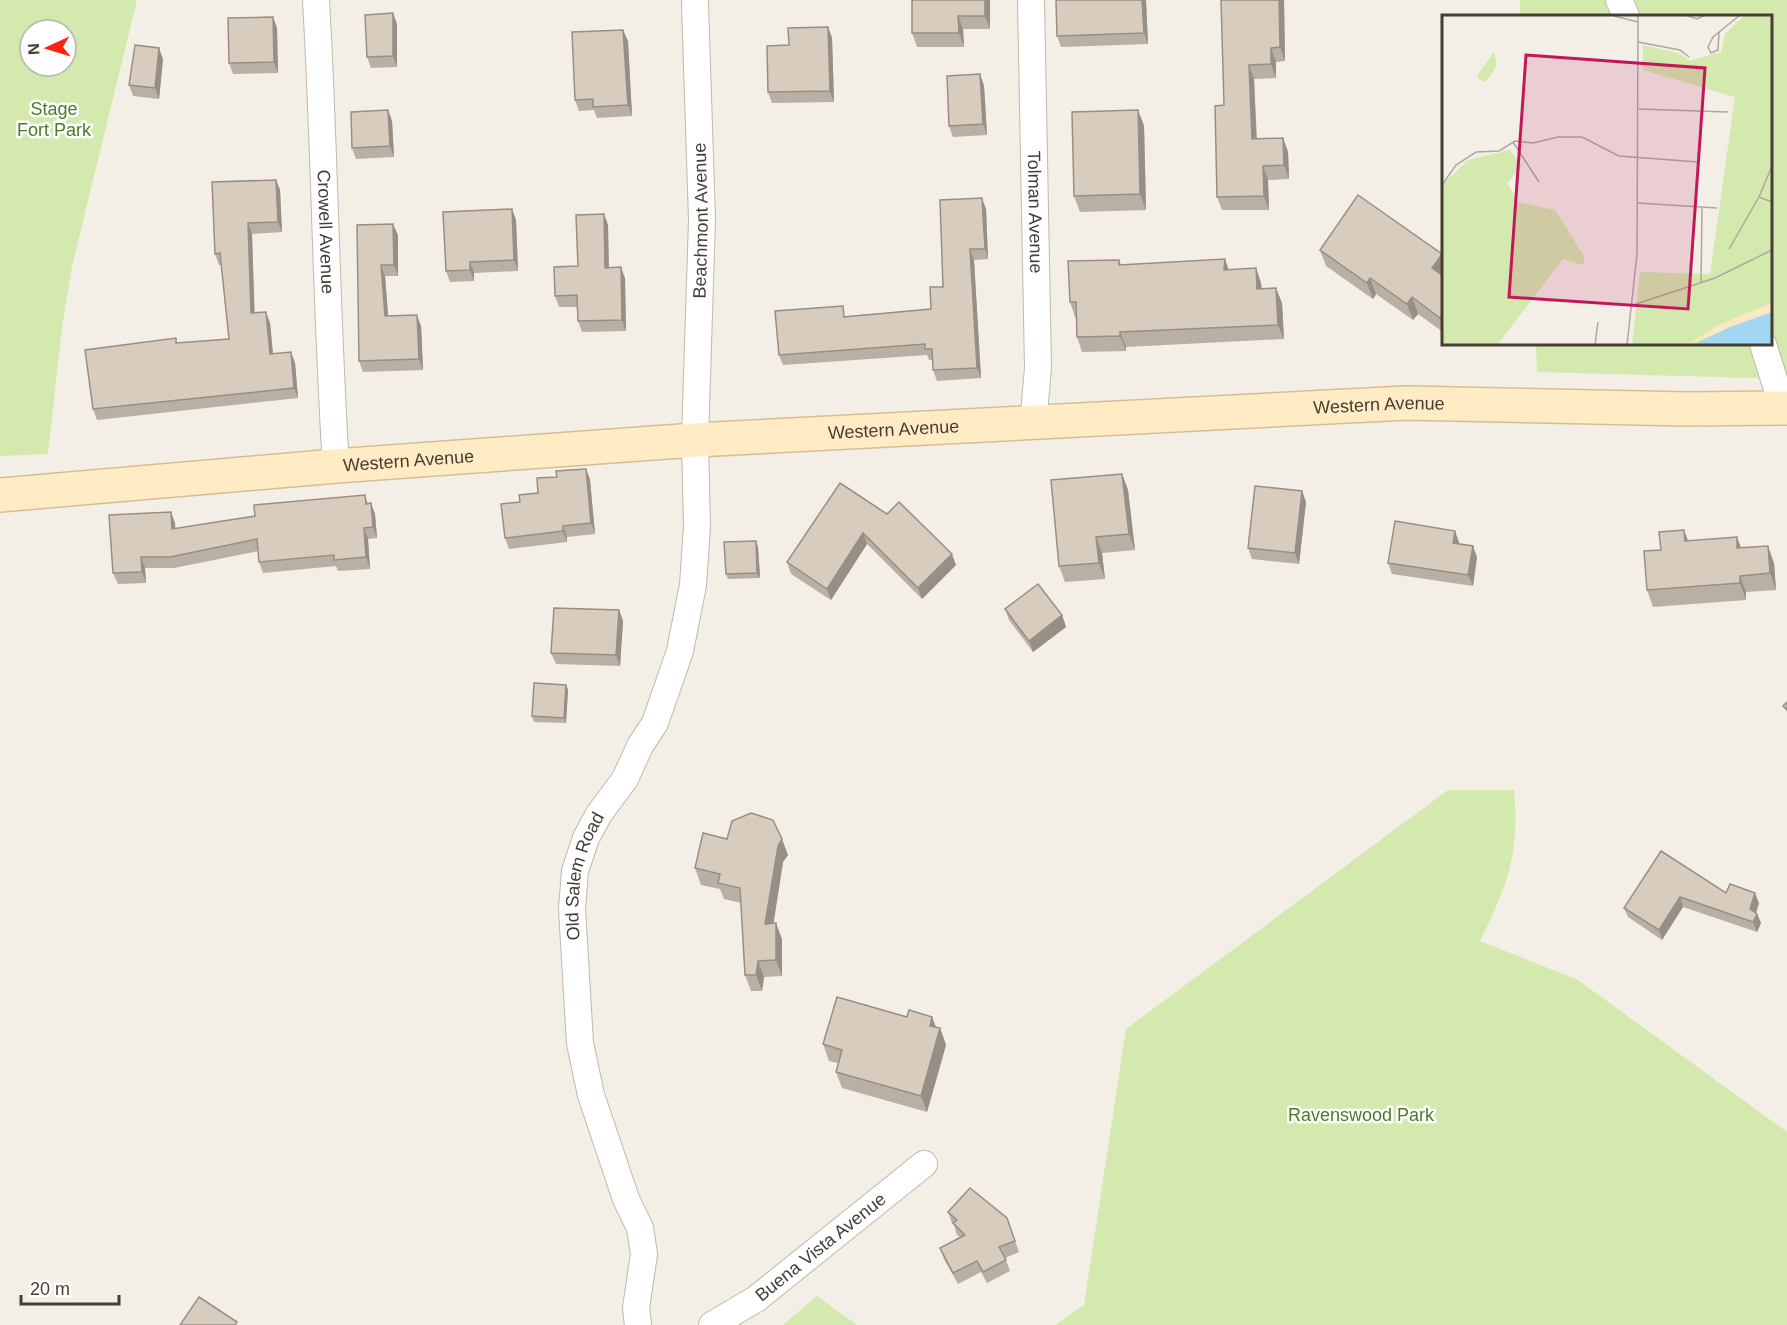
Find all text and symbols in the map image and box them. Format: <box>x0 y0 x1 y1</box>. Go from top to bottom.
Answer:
inset map <box>1442 15 1772 345</box>
north arrow <box>18 18 78 78</box>
text: N <box>25 43 42 55</box>
park label: Stage Fort Park <box>17 99 92 140</box>
street label: Beachmont Avenue <box>690 142 712 299</box>
street label: Tolman Avenue <box>1024 150 1046 274</box>
street label: Crowell Avenue <box>313 169 338 295</box>
street label: Western Avenue <box>1313 393 1445 418</box>
street label: Western Avenue <box>827 416 960 443</box>
street label: Western Avenue <box>342 446 475 475</box>
street label: Old Salem Road <box>562 809 608 941</box>
park label: Ravenswood Park <box>1288 1105 1435 1125</box>
street label: Buena Vista Avenue <box>751 1189 890 1305</box>
scale bar <box>21 1268 118 1306</box>
text: 20 m <box>30 1279 70 1299</box>

